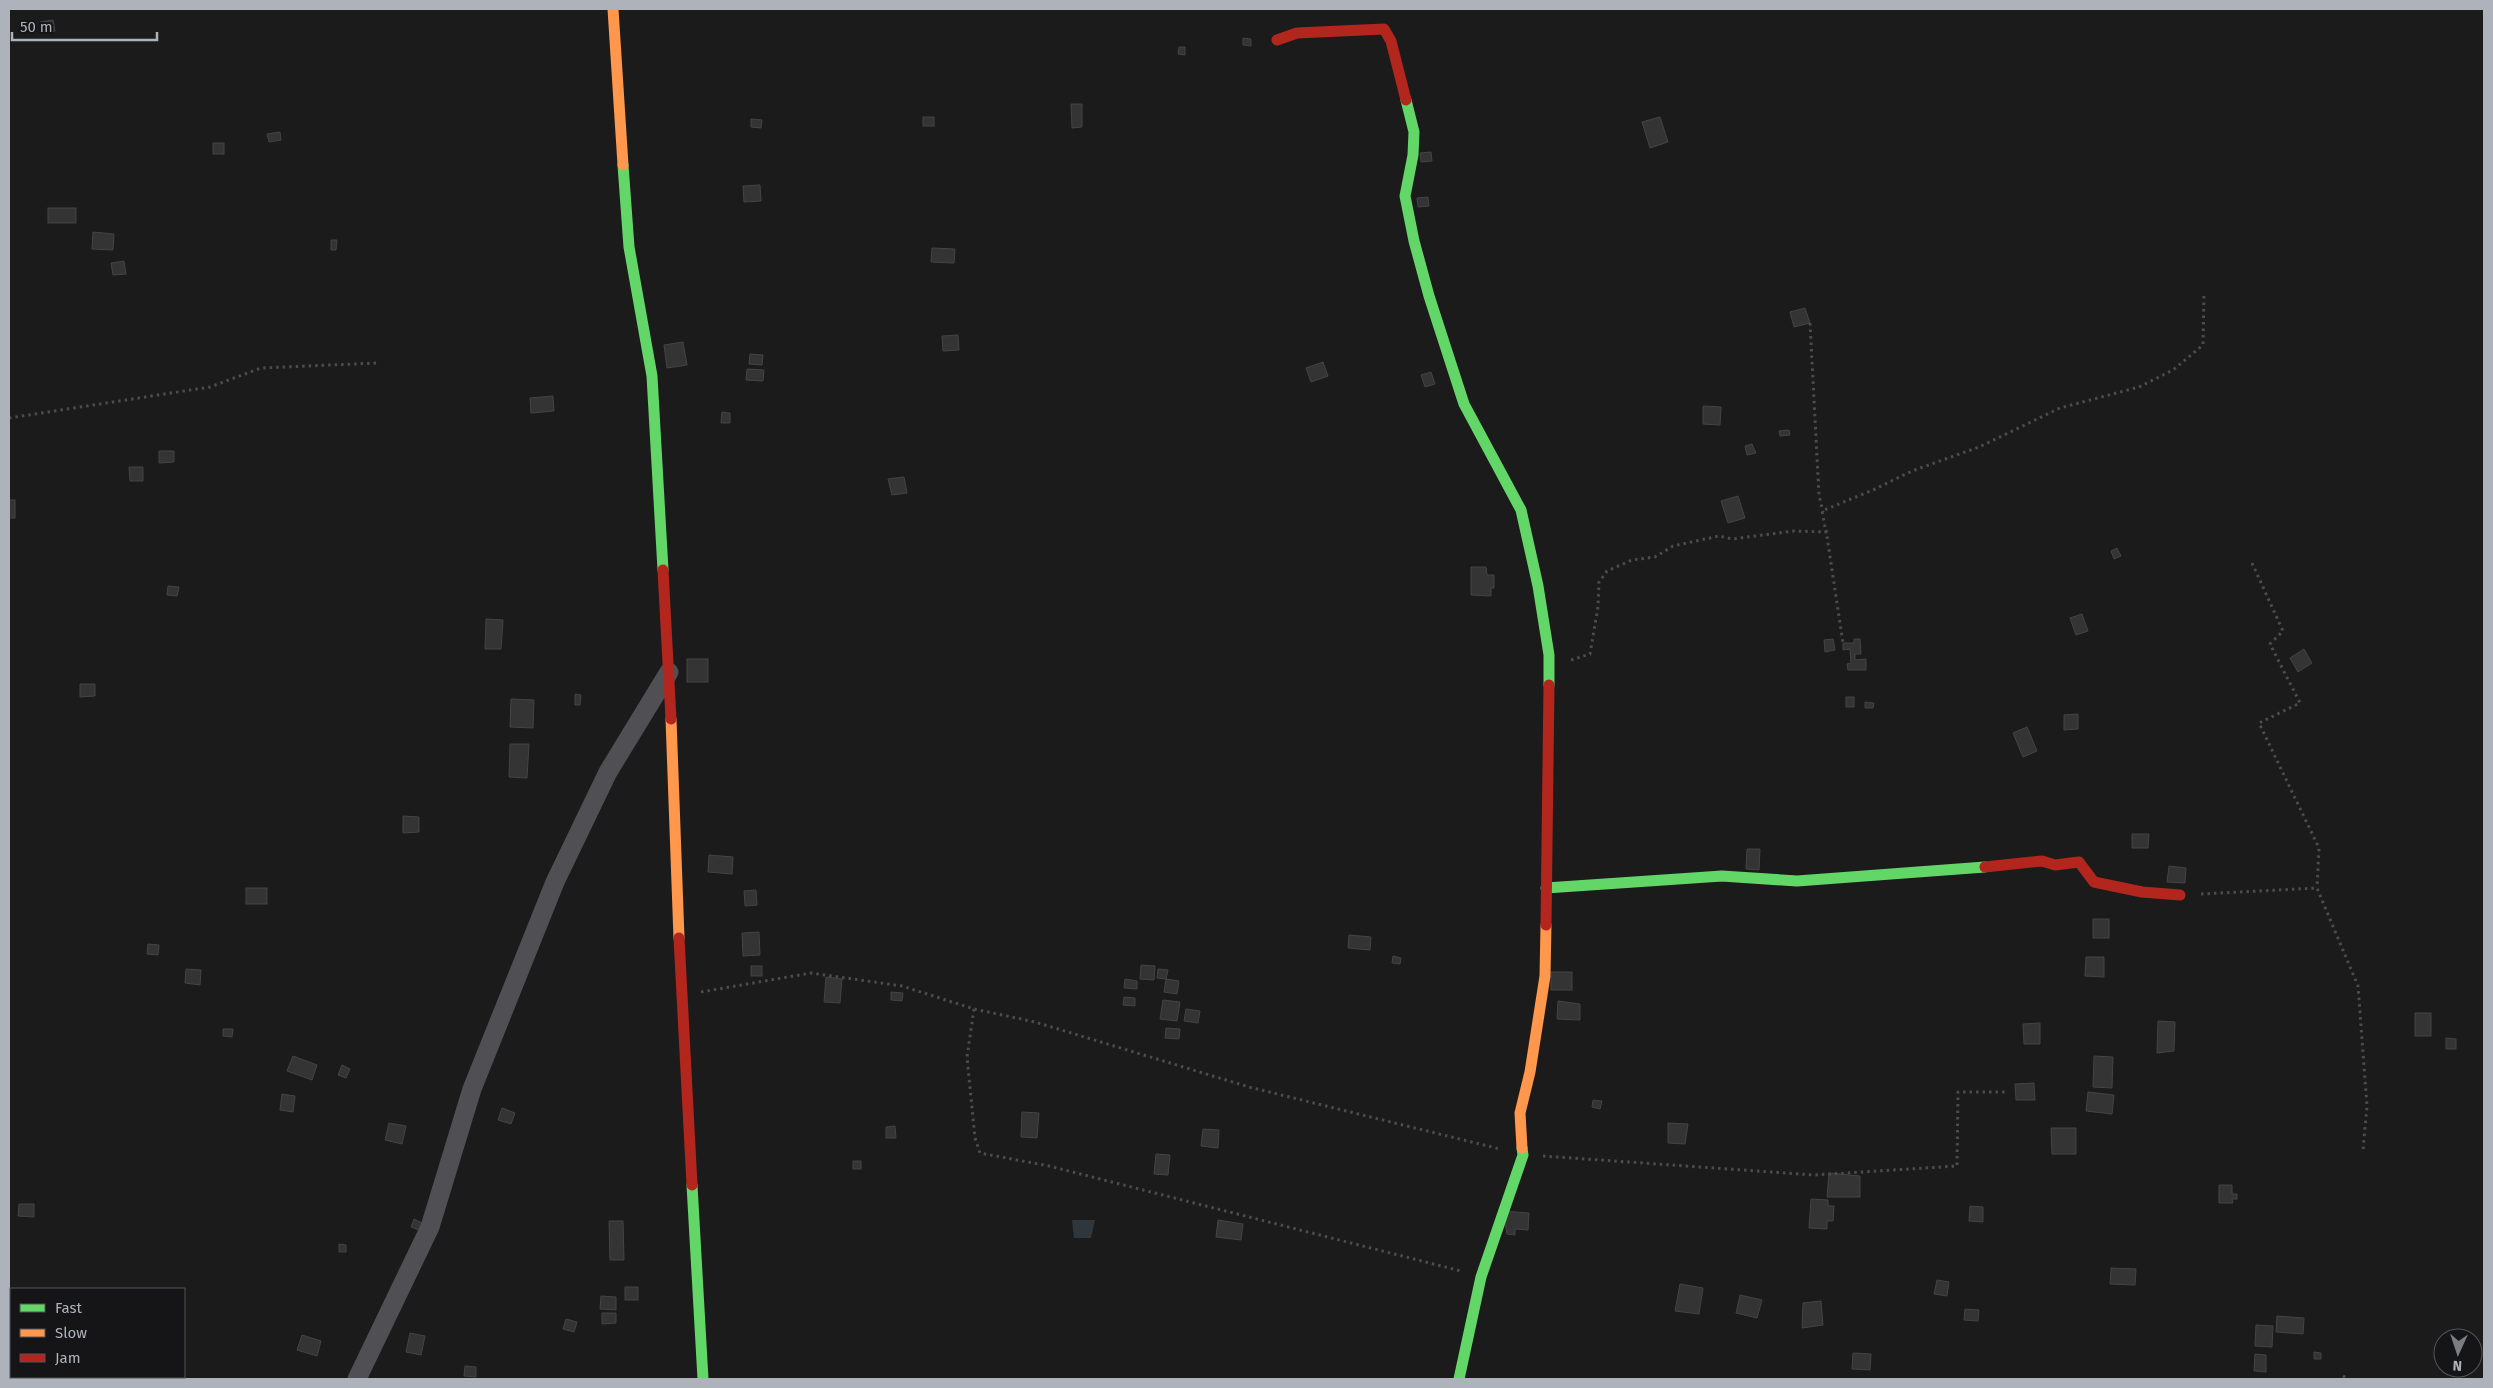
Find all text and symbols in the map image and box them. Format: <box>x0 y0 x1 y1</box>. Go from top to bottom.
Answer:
scale bar <box>12 10 158 42</box>
text: 50 m <box>20 18 53 36</box>
legend <box>10 1288 185 1378</box>
text: Fast <box>55 1299 82 1317</box>
text: Slow <box>55 1324 87 1342</box>
north arrow <box>2433 1328 2483 1378</box>
text: Jam <box>55 1349 81 1367</box>
text: N <box>2452 1357 2462 1374</box>

